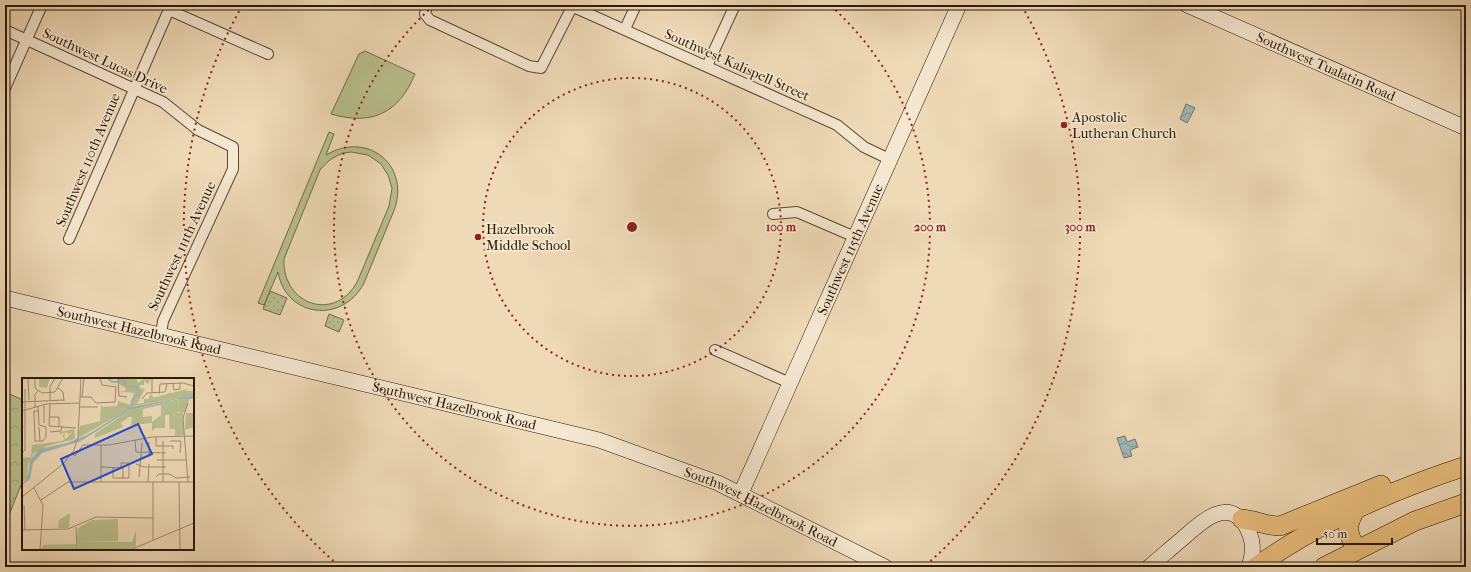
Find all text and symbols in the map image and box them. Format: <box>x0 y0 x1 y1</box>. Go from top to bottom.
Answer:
street label: Southwest Lucas Drive <box>40 25 170 98</box>
street label: Southwest Kalispell Street <box>662 25 812 105</box>
street label: Southwest Tualatin Road <box>1254 28 1399 105</box>
street label: Southwest 110th Avenue <box>52 91 124 229</box>
place label: Apostolic Lutheran Church <box>1071 109 1177 142</box>
marker: Apostolic Lutheran Church <box>1059 120 1069 130</box>
street label: Southwest 111th Avenue <box>145 178 220 313</box>
street label: Southwest 115th Avenue <box>813 181 887 318</box>
centre of rings <box>625 220 639 234</box>
text: 100 m <box>766 220 797 234</box>
text: 200 m <box>914 220 947 234</box>
text: 300 m <box>1065 220 1096 235</box>
place label: Hazelbrook Middle School <box>486 221 571 254</box>
marker: Hazelbrook Middle School <box>473 232 483 242</box>
street label: Southwest Hazelbrook Road <box>56 302 223 358</box>
inset map <box>22 378 194 550</box>
street label: Southwest Hazelbrook Road <box>371 378 538 433</box>
street label: Southwest Hazelbrook Road <box>682 463 841 550</box>
scale bar <box>1317 520 1392 546</box>
text: 50 m <box>1323 527 1347 541</box>

